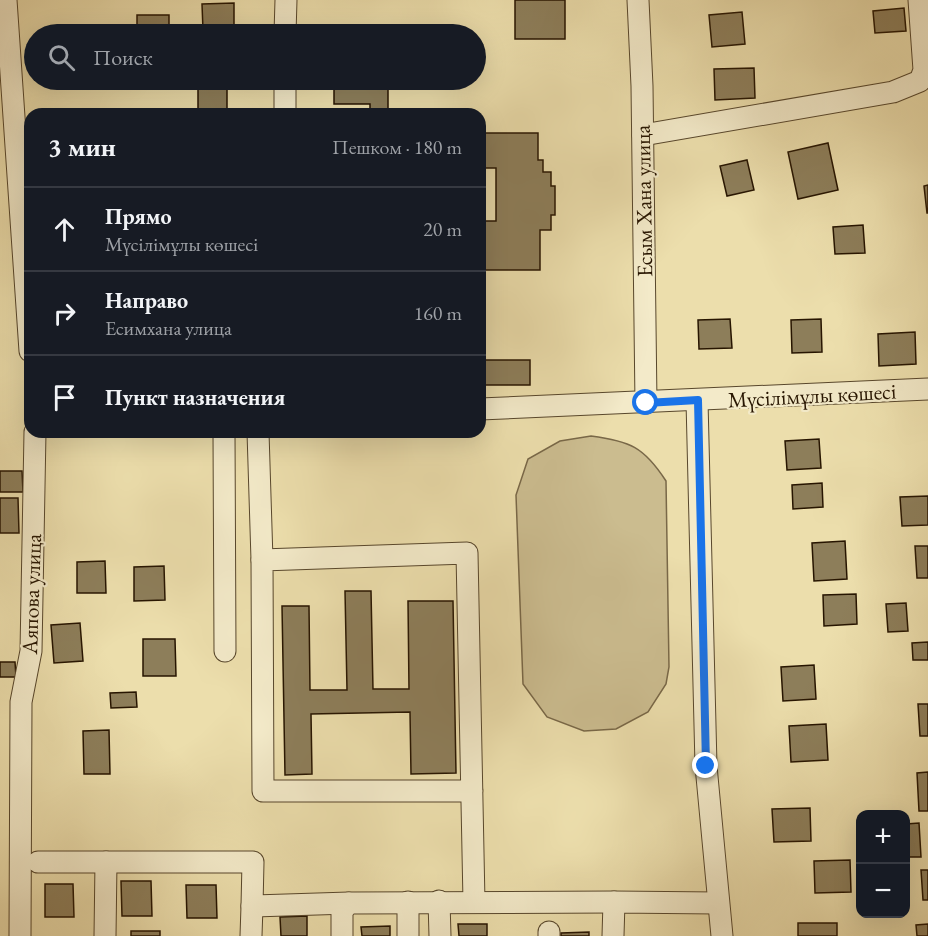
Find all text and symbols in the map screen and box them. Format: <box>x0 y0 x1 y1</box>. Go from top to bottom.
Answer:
search box <box>24 24 486 90</box>
icon: search <box>45 41 78 74</box>
text: Поиск <box>93 43 153 72</box>
street label: Есым Хана улица <box>628 124 659 277</box>
text: 3 мин <box>48 130 116 164</box>
text: Пешком · 180 m <box>332 134 462 160</box>
text: Прямо <box>105 202 172 231</box>
icon: ahead <box>48 213 81 246</box>
text: 20 m <box>423 216 462 242</box>
text: Мүсілімұлы көшесі <box>105 231 258 257</box>
text: Направо <box>105 286 188 315</box>
icon: right <box>48 297 81 330</box>
text: 160 m <box>414 300 462 326</box>
text: Есимхана улица <box>105 315 232 341</box>
street label: Мүсілімұлы көшесі <box>727 377 897 414</box>
icon: arrive <box>48 381 81 414</box>
text: Пункт назначения <box>105 383 285 412</box>
route start <box>632 389 658 415</box>
street label: Аяпова улица <box>15 533 48 656</box>
route end <box>692 752 718 778</box>
map controls <box>856 810 910 918</box>
button: + <box>856 810 910 864</box>
button: − <box>856 864 910 918</box>

